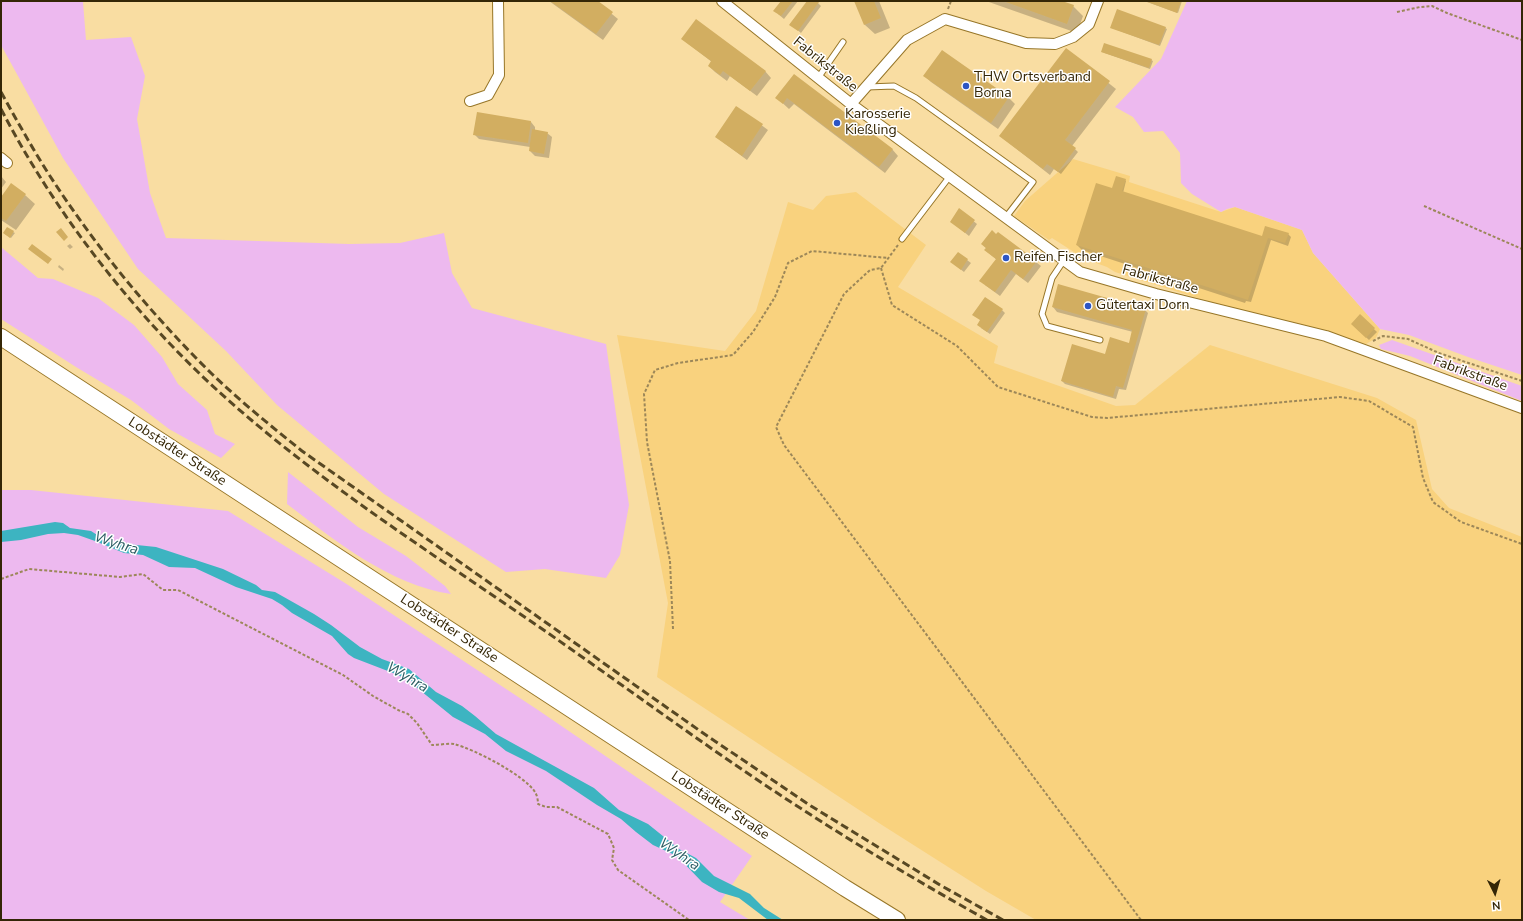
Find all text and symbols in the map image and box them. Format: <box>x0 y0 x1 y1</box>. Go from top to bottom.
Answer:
street label: Fabrikstraße <box>789 34 861 96</box>
place label: THW Ortsverband Borna <box>974 70 1091 102</box>
marker: THW Ortsverband Borna <box>961 81 971 91</box>
place label: Karosserie Kießling <box>845 107 911 140</box>
marker: Karosserie Kießling <box>832 118 842 128</box>
place label: Reifen Fischer <box>1014 250 1102 266</box>
marker: Reifen Fischer <box>1001 253 1011 263</box>
street label: Fabrikstraße <box>1120 262 1200 298</box>
place label: Gütertaxi Dorn <box>1096 298 1189 314</box>
marker: Gütertaxi Dorn <box>1083 301 1093 311</box>
street label: Fabrikstraße <box>1430 353 1510 395</box>
street label: Lobstädter Straße <box>125 414 229 490</box>
water label: Wyhra <box>92 528 140 560</box>
street label: Lobstädter Straße <box>397 591 501 667</box>
water label: Wyhra <box>383 659 431 697</box>
street label: Lobstädter Straße <box>668 768 772 844</box>
water label: Wyhra <box>655 835 703 875</box>
north arrow <box>1475 873 1515 913</box>
text: N <box>1491 898 1501 913</box>

